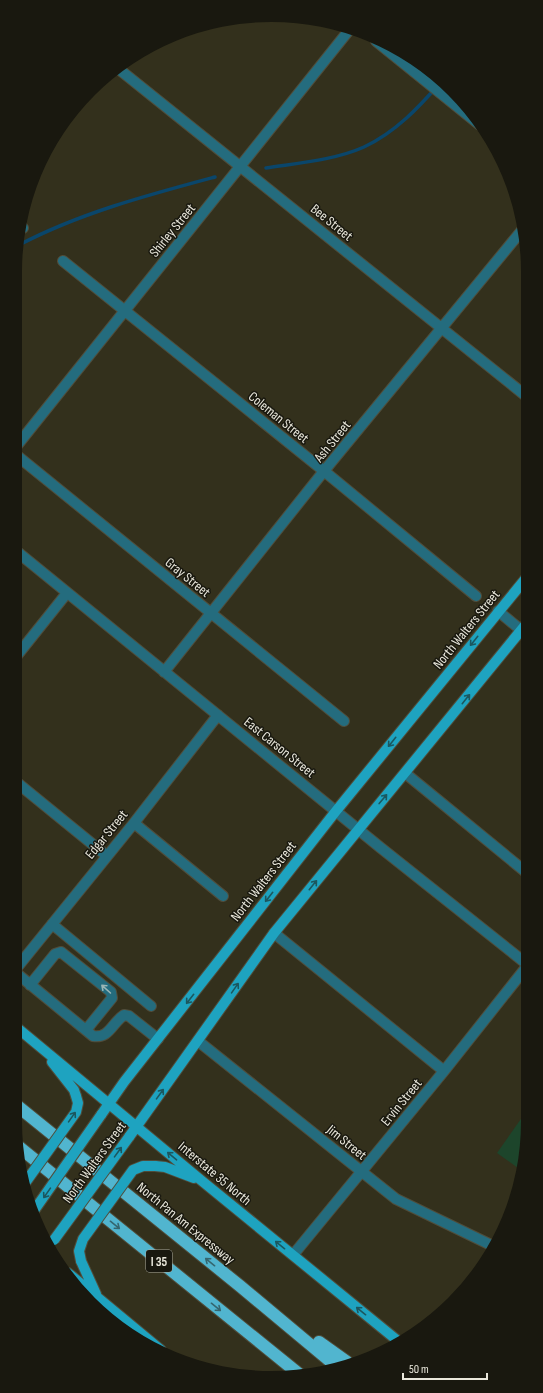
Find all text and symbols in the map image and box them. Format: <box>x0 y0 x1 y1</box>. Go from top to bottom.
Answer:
street label: Shirley Street <box>146 200 199 261</box>
street label: Bee Street <box>307 200 356 244</box>
street label: Coleman Street <box>245 388 312 447</box>
street label: Ash Street <box>310 417 354 466</box>
street label: Gray Street <box>162 554 214 601</box>
street label: North Walters Street <box>429 586 503 672</box>
one-way arrow <box>469 636 478 647</box>
one-way arrow <box>461 693 470 704</box>
street label: East Carson Street <box>241 713 319 781</box>
one-way arrow <box>388 737 396 748</box>
one-way arrow <box>379 794 388 805</box>
street label: Edgar Street <box>81 806 131 862</box>
street label: North Walters Street <box>227 838 300 925</box>
one-way arrow <box>309 879 318 890</box>
one-way arrow <box>265 892 273 903</box>
one-way arrow <box>231 983 239 994</box>
one-way arrow <box>101 984 111 994</box>
one-way arrow <box>185 993 194 1004</box>
street label: Ervin Street <box>377 1075 426 1129</box>
one-way arrow <box>156 1089 164 1100</box>
one-way arrow <box>68 1112 76 1123</box>
street label: North Walters Street <box>59 1118 130 1206</box>
street label: Jim Street <box>323 1121 370 1164</box>
street label: Interstate 35 North <box>175 1138 255 1209</box>
one-way arrow <box>114 1147 122 1158</box>
one-way arrow <box>167 1151 178 1160</box>
street label: North Pan Am Expressway <box>133 1179 238 1268</box>
one-way arrow <box>43 1187 51 1198</box>
one-way arrow <box>109 1221 120 1229</box>
one-way arrow <box>275 1240 286 1249</box>
road number: I 35 <box>146 1250 172 1272</box>
one-way arrow <box>204 1257 215 1266</box>
one-way arrow <box>211 1302 221 1311</box>
one-way arrow <box>356 1306 367 1315</box>
scale bar <box>403 1355 487 1381</box>
text: 50 m <box>409 1362 429 1377</box>

